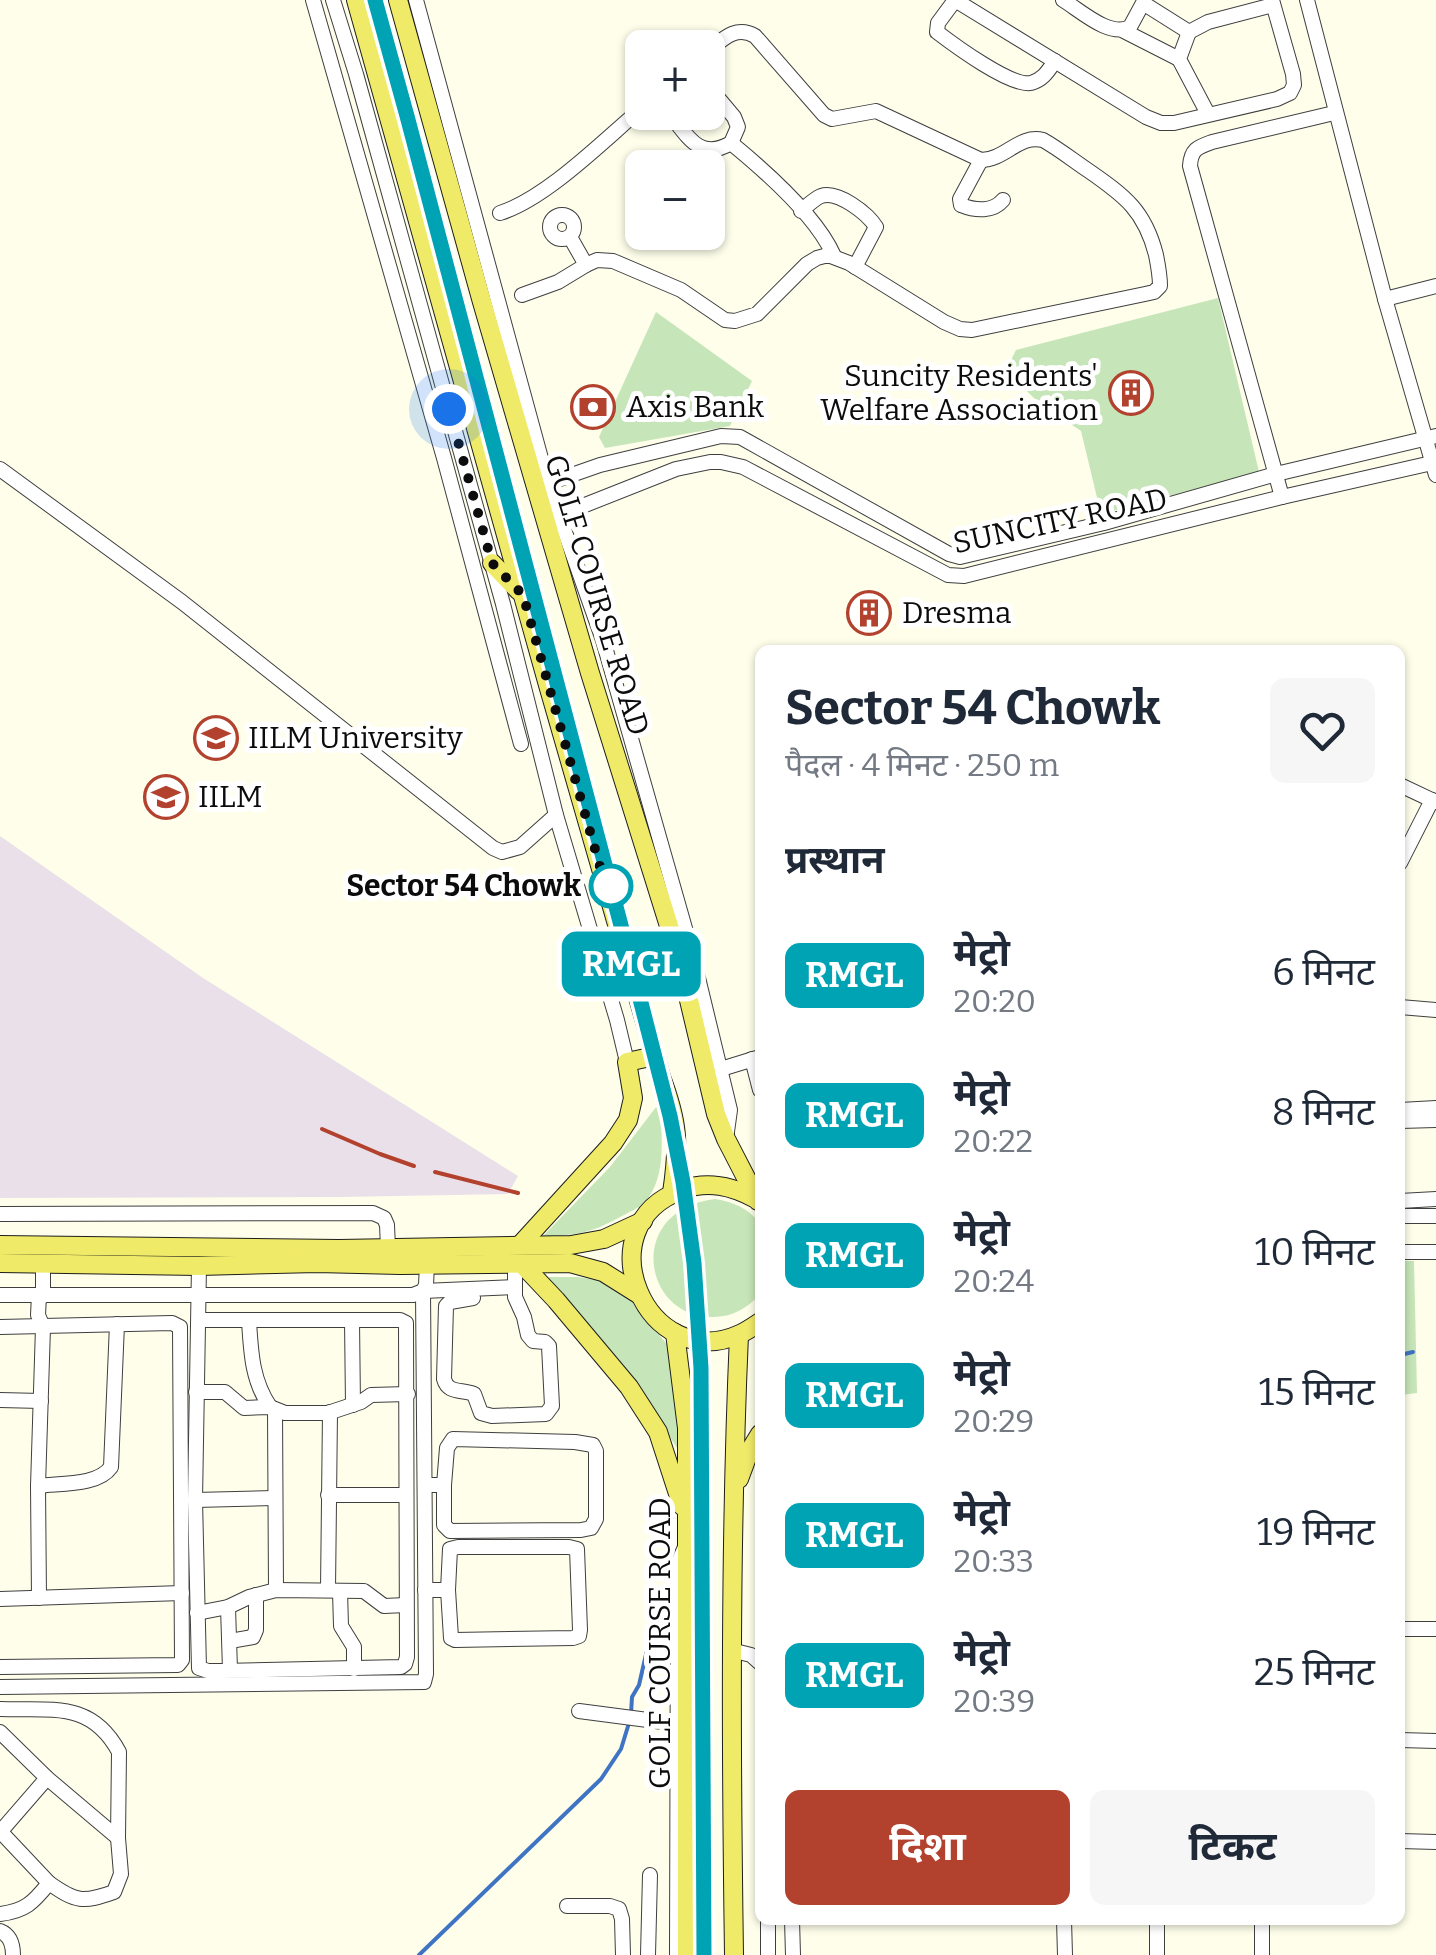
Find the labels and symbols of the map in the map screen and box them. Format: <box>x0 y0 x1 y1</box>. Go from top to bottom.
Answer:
place label: Suncity Residents' Welfare Association <box>820 358 1098 428</box>
building icon: Suncity Residents' Welfare Association <box>1108 370 1154 416</box>
your location <box>424 384 474 434</box>
bank icon: Axis Bank <box>570 384 616 430</box>
place label: Axis Bank <box>626 389 764 425</box>
street label: GOLF COURSE ROAD <box>537 450 657 740</box>
street label: SUNCITY ROAD <box>950 481 1170 561</box>
building icon: Dresma <box>846 590 892 636</box>
place label: Dresma <box>902 595 1011 631</box>
school or university icon: IILM University <box>193 715 239 761</box>
place label: IILM University <box>248 720 463 756</box>
school or university icon: IILM <box>143 774 189 820</box>
place label: IILM <box>198 779 262 815</box>
marker: Sector 54 Chowk <box>590 865 632 907</box>
place label: Sector 54 Chowk <box>346 868 581 904</box>
line badge: RMGL <box>561 932 701 996</box>
street label: GOLF COURSE ROAD <box>642 1497 678 1789</box>

